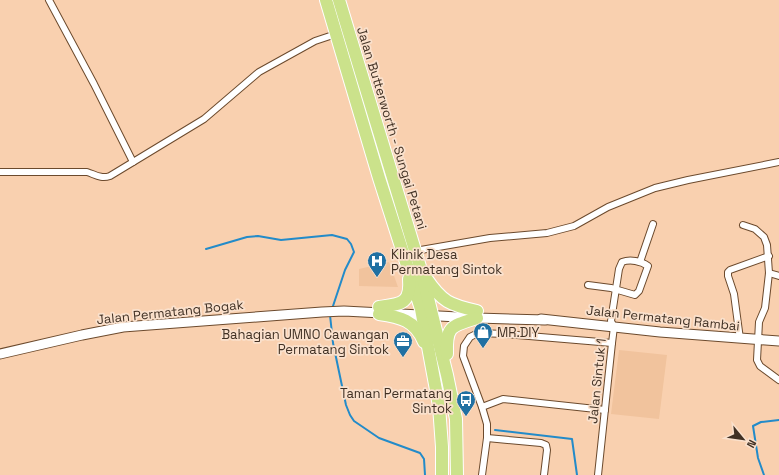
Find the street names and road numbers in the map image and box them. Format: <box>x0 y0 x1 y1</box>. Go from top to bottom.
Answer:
street label: Jalan Butterworth - Sungai Petani <box>353 25 431 231</box>
street label: Jalan Permatang Bogak <box>96 296 244 328</box>
street label: Jalan Permatang Rambai <box>585 301 741 335</box>
street label: Jalan Sintuk 1 <box>584 338 610 424</box>

